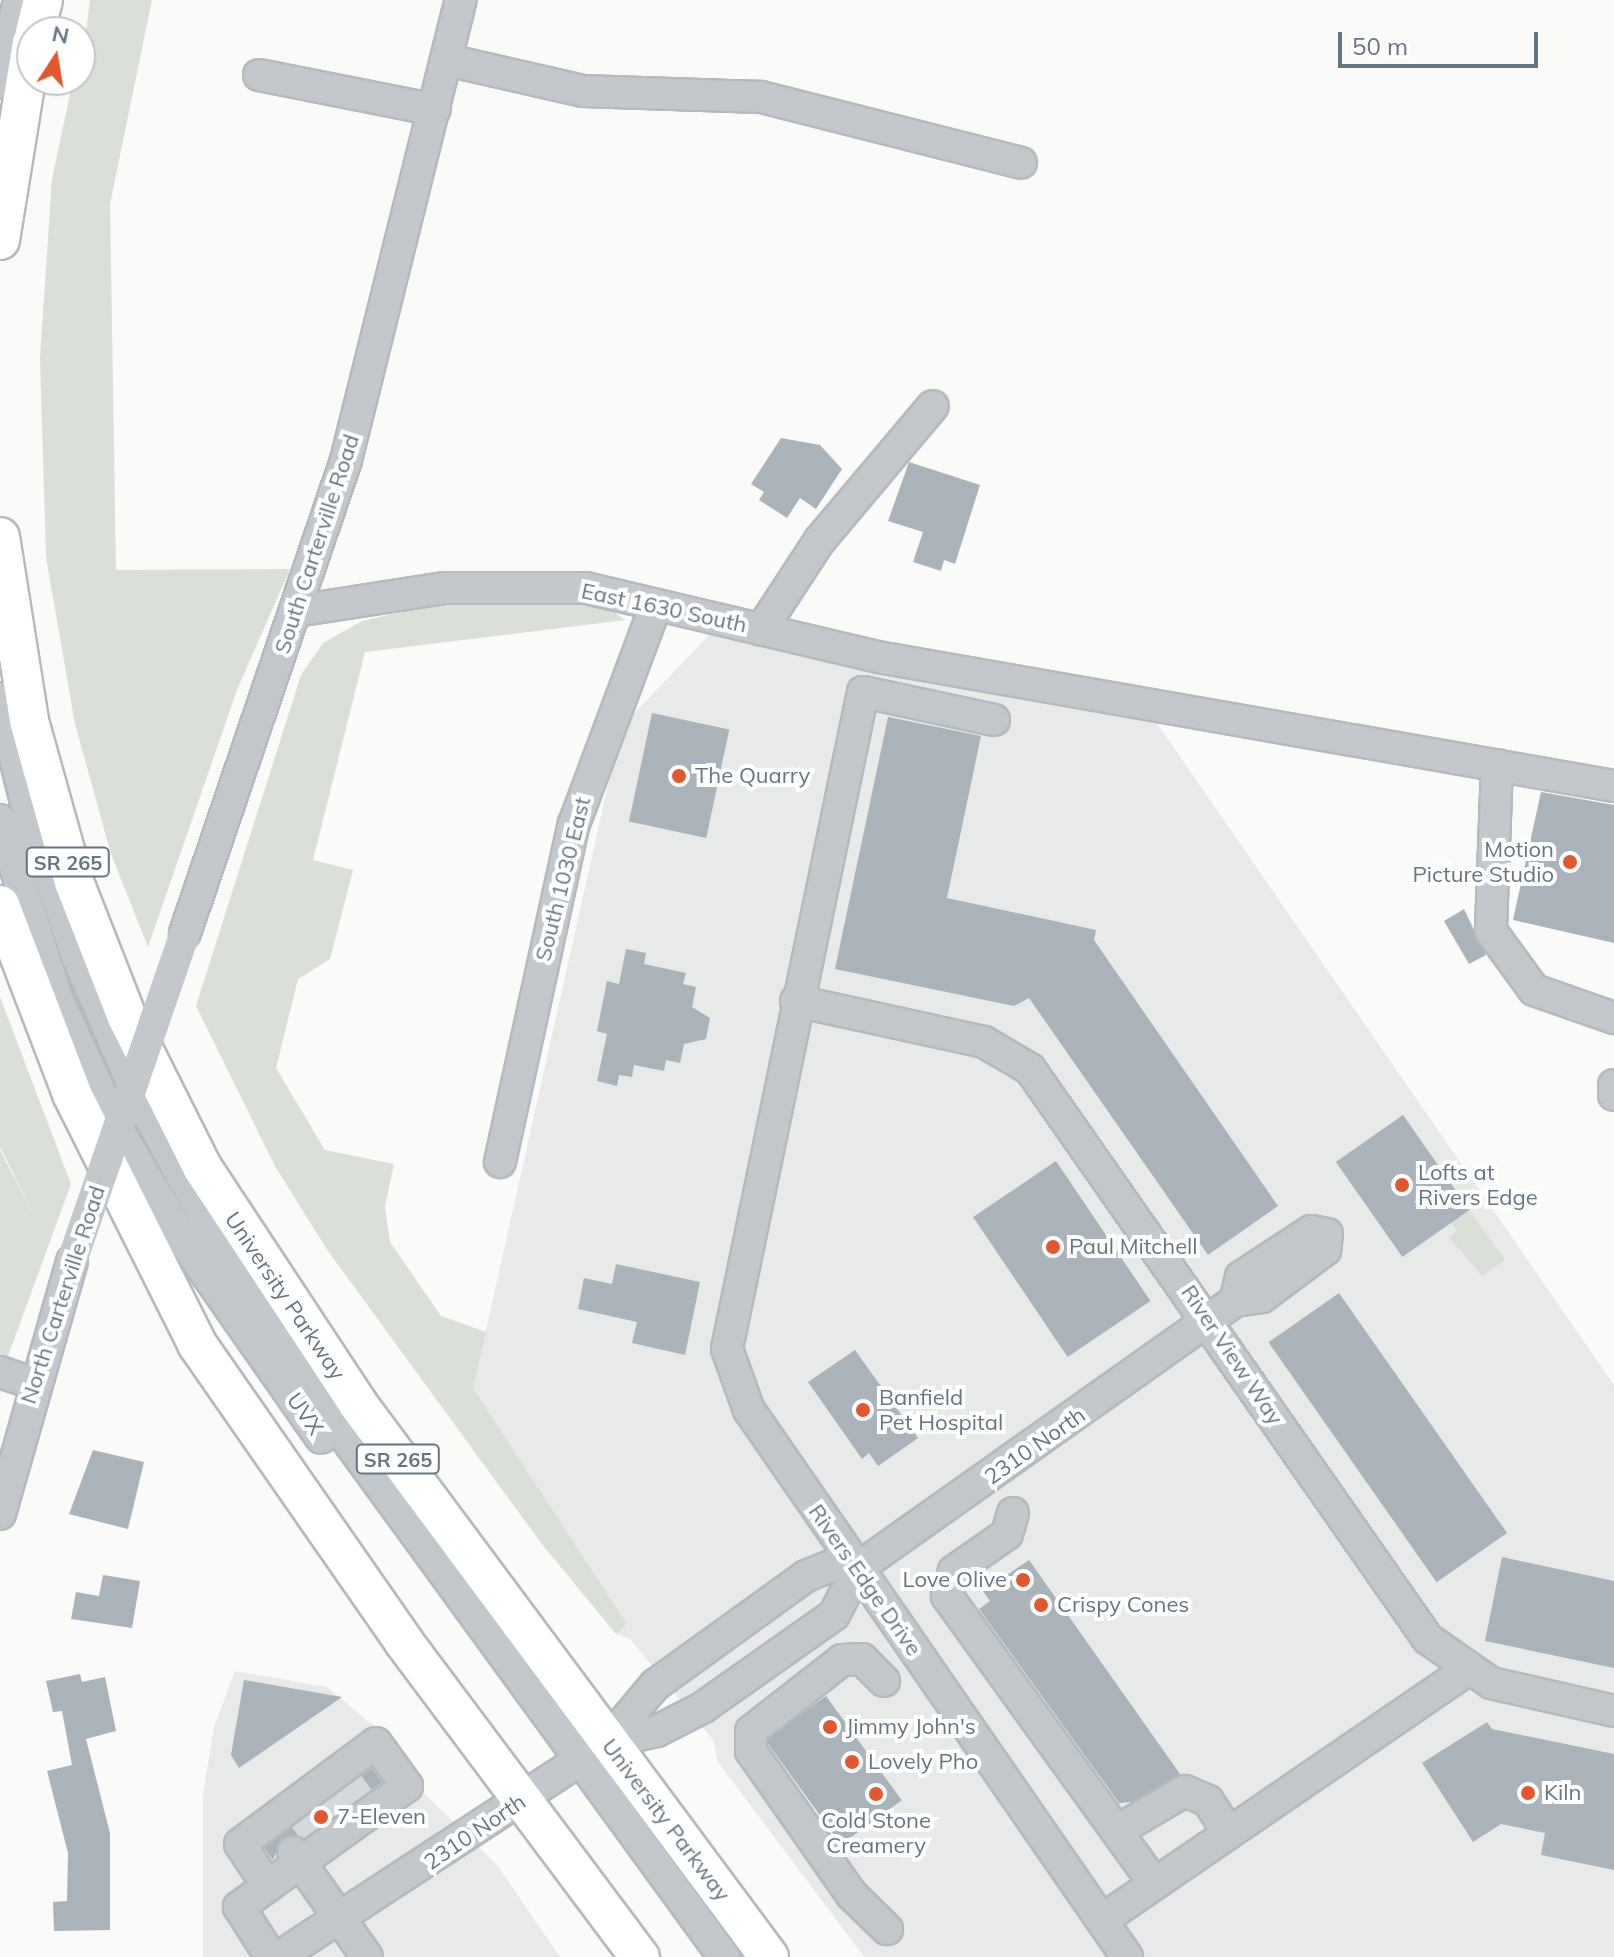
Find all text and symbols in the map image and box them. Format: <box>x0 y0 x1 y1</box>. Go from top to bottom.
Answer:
north arrow <box>16 16 96 96</box>
scale bar <box>1342 16 1542 66</box>
text: N <box>50 19 72 50</box>
text: 50 m <box>1352 31 1408 61</box>
street label: South Carterville Road <box>269 431 365 657</box>
street label: East 1630 South <box>579 578 749 638</box>
place label: The Quarry <box>695 763 810 789</box>
marker: The Quarry <box>670 767 688 785</box>
street label: South 1030 East <box>530 794 596 964</box>
place label: Motion Picture Studio <box>1413 836 1554 888</box>
road number: SR 265 <box>24 846 112 878</box>
marker: Motion Picture Studio <box>1561 853 1579 871</box>
place label: Lofts at Rivers Edge <box>1418 1159 1538 1210</box>
marker: Lofts at Rivers Edge <box>1393 1176 1411 1194</box>
street label: North Carterville Road <box>15 1183 111 1407</box>
street label: University Parkway <box>219 1207 351 1385</box>
place label: Paul Mitchell <box>1069 1234 1198 1260</box>
marker: Paul Mitchell <box>1044 1238 1062 1256</box>
street label: River View Way <box>1176 1280 1288 1430</box>
place label: Banfield Pet Hospital <box>879 1384 1003 1436</box>
street label: UVX <box>281 1388 329 1440</box>
marker: Banfield Pet Hospital <box>854 1401 872 1419</box>
street label: 2310 North <box>980 1402 1090 1490</box>
road number: SR 265 <box>354 1443 442 1475</box>
street label: Rivers Edge Drive <box>803 1499 927 1661</box>
place label: Love Olive <box>903 1567 1007 1593</box>
marker: Love Olive <box>1014 1571 1032 1589</box>
place label: Crispy Cones <box>1057 1592 1189 1618</box>
marker: Crispy Cones <box>1032 1596 1050 1614</box>
place label: Jimmy John's <box>846 1714 976 1740</box>
marker: Jimmy John's <box>821 1718 839 1736</box>
street label: University Parkway <box>596 1734 736 1906</box>
place label: Lovely Pho <box>868 1749 978 1775</box>
marker: Lovely Pho <box>843 1753 861 1771</box>
place label: Kiln <box>1544 1780 1581 1806</box>
marker: Kiln <box>1519 1784 1537 1802</box>
marker: Cold Stone Creamery <box>867 1785 885 1803</box>
street label: 2310 North <box>419 1788 531 1876</box>
place label: 7-Eleven <box>337 1804 426 1830</box>
place label: Cold Stone Creamery <box>821 1807 931 1858</box>
marker: 7-Eleven <box>312 1808 330 1826</box>

